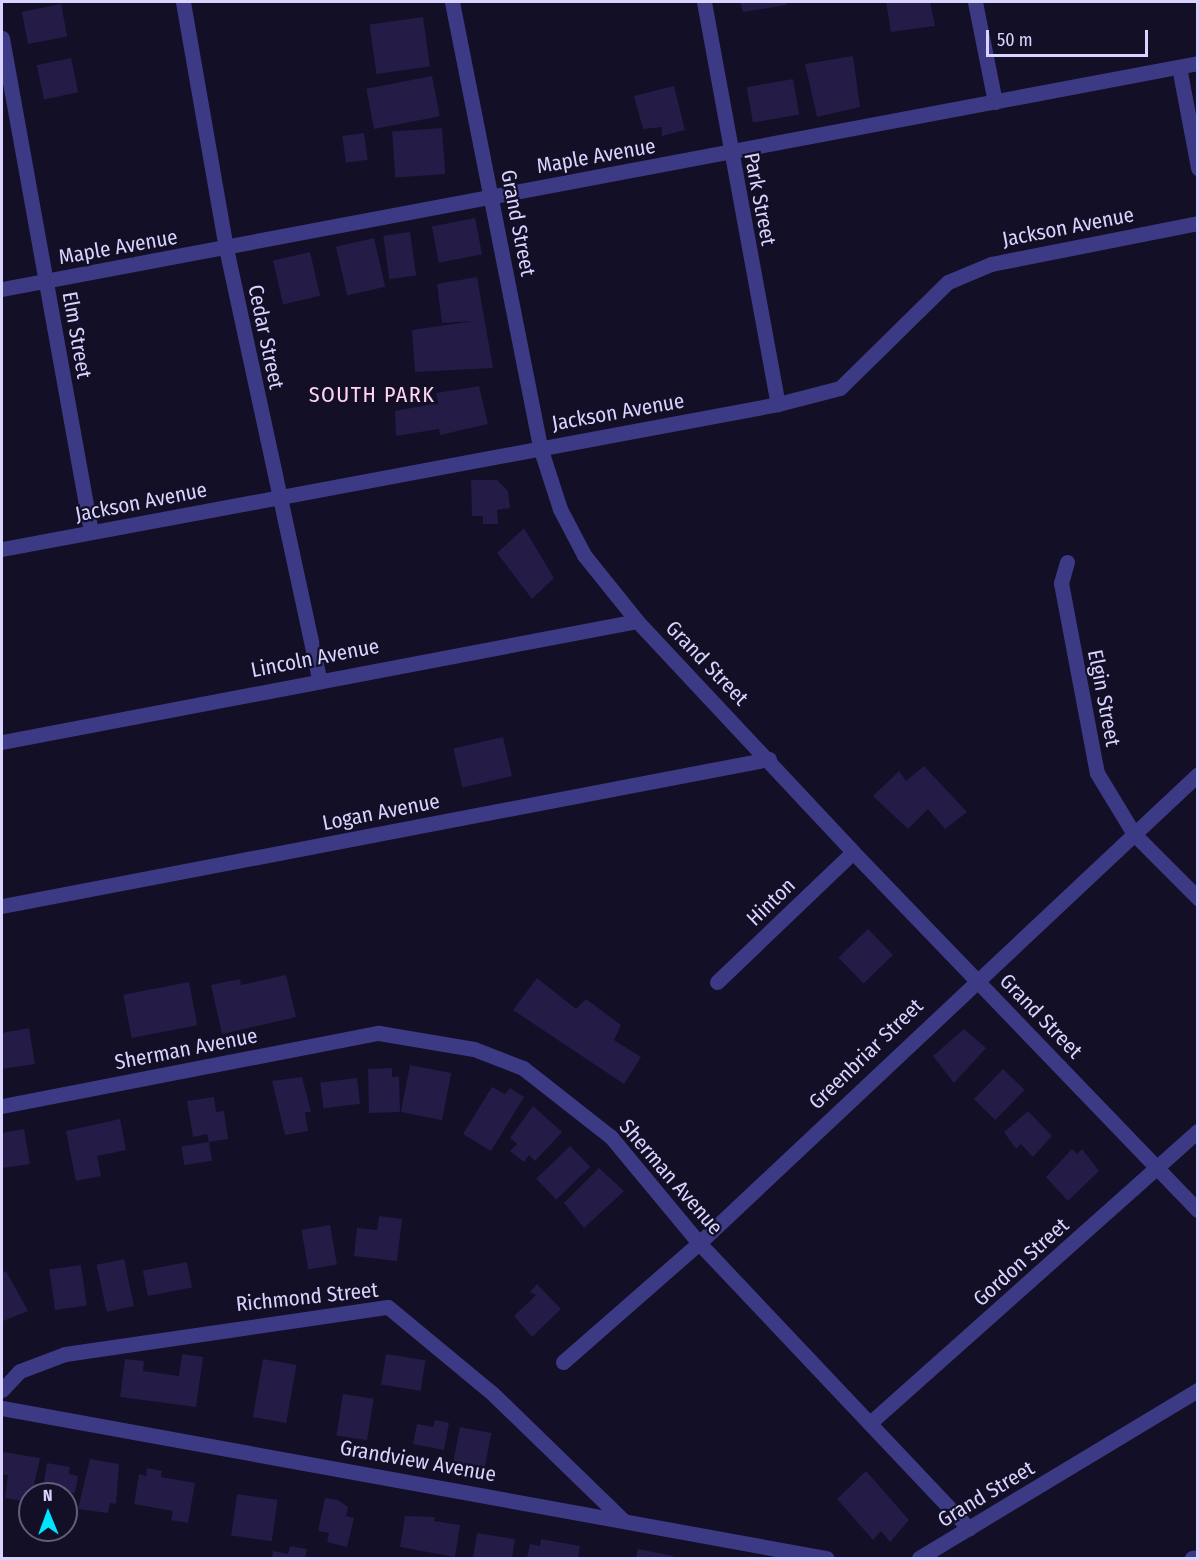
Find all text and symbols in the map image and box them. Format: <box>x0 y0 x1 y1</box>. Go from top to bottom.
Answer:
scale bar <box>989 18 1151 56</box>
text: 50 m <box>997 29 1033 51</box>
street label: Maple Avenue <box>535 133 657 179</box>
street label: Park Street <box>739 151 781 247</box>
street label: Grand Street <box>495 168 541 278</box>
street label: Jackson Avenue <box>1000 202 1136 252</box>
street label: Maple Avenue <box>57 224 179 270</box>
street label: Cedar Street <box>243 283 289 391</box>
street label: Elm Street <box>57 289 97 381</box>
district label: SOUTH PARK <box>309 382 435 408</box>
street label: Jackson Avenue <box>550 388 686 436</box>
street label: Jackson Avenue <box>73 477 209 527</box>
street label: Grand Street <box>660 615 754 711</box>
street label: Lincoln Avenue <box>249 633 381 683</box>
street label: Elgin Street <box>1082 647 1126 749</box>
street label: Logan Avenue <box>320 788 442 836</box>
street label: Hinton <box>741 873 801 931</box>
street label: Grand Street <box>994 968 1088 1064</box>
street label: Greenbriar Street <box>804 993 928 1115</box>
street label: Sherman Avenue <box>113 1023 259 1075</box>
street label: Sherman Avenue <box>614 1114 728 1240</box>
street label: Gordon Street <box>968 1213 1074 1311</box>
street label: Richmond Street <box>235 1277 379 1317</box>
street label: Grandview Avenue <box>338 1435 498 1487</box>
street label: Grand Street <box>933 1455 1039 1533</box>
north arrow <box>18 1482 78 1542</box>
text: N <box>43 1486 53 1505</box>

